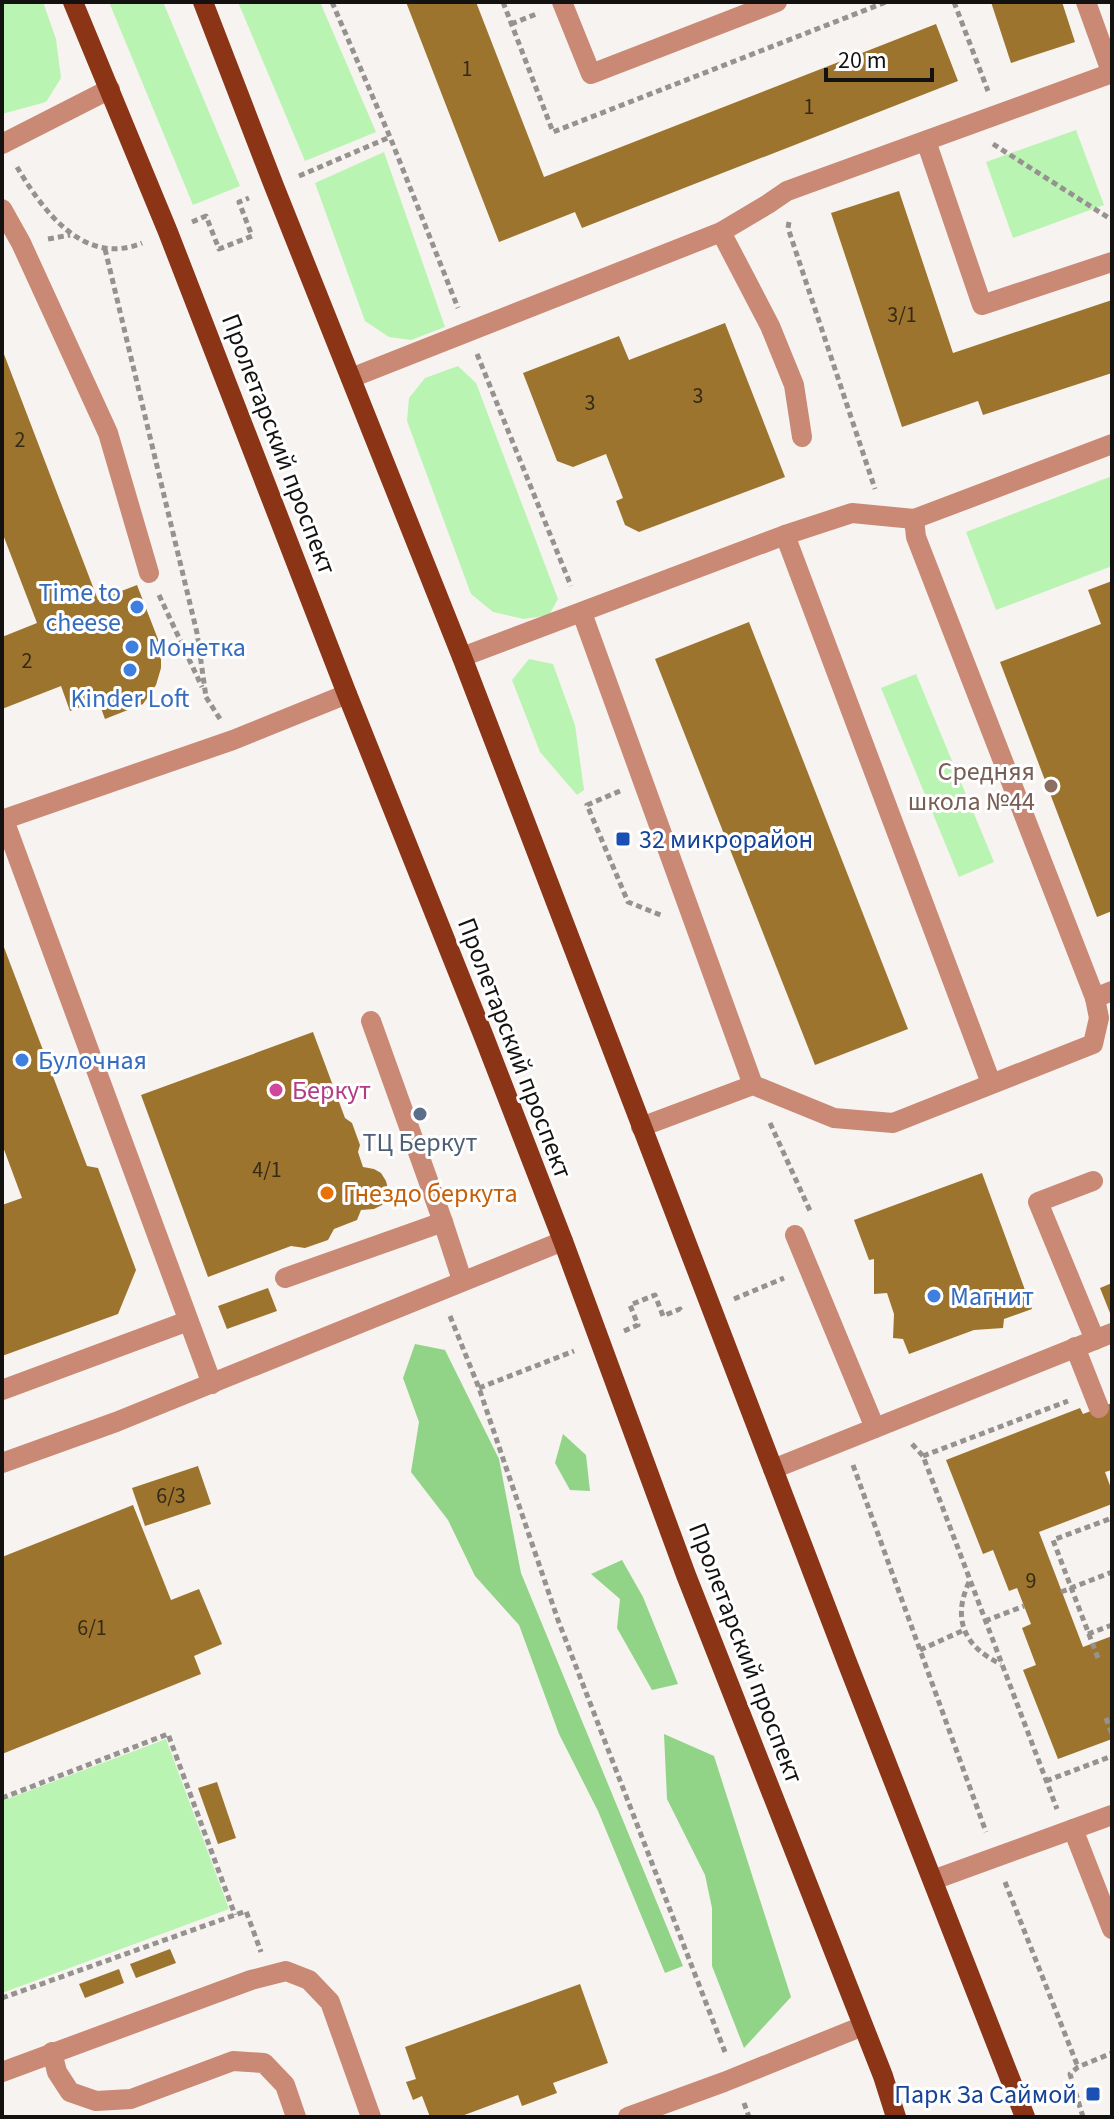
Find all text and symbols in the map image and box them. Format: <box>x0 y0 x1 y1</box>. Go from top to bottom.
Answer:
scale bar <box>826 32 932 82</box>
text: 20 m <box>838 43 887 78</box>
house number: 1 <box>462 53 472 85</box>
house number: 1 <box>804 91 814 123</box>
house number: 3/1 <box>887 299 917 331</box>
street label: Пролетарский проспект <box>212 308 346 580</box>
house number: 3 <box>693 380 703 412</box>
house number: 3 <box>585 387 595 419</box>
house number: 2 <box>15 424 25 456</box>
place label: Time to cheese <box>38 574 121 641</box>
marker: Time to cheese <box>128 598 146 616</box>
place label: Монетка <box>148 629 246 666</box>
marker: Монетка <box>123 638 141 656</box>
house number: 2 <box>22 645 32 677</box>
marker: Kinder Loft <box>121 661 139 679</box>
place label: Kinder Loft <box>70 680 190 717</box>
place label: Средняя школа №44 <box>908 753 1035 820</box>
marker: Средняя школа №44 <box>1042 777 1060 795</box>
place label: 32 микрорайон <box>639 821 813 858</box>
marker: 32 микрорайон <box>614 830 632 848</box>
street label: Пролетарский проспект <box>448 912 582 1184</box>
place label: Булочная <box>38 1042 147 1079</box>
marker: Булочная <box>13 1051 31 1069</box>
place label: Беркут <box>292 1072 371 1109</box>
marker: Беркут <box>267 1081 285 1099</box>
marker: ТЦ Беркут <box>411 1105 429 1123</box>
place label: ТЦ Беркут <box>363 1124 477 1161</box>
house number: 4/1 <box>252 1154 282 1186</box>
place label: Гнездо беркута <box>343 1175 518 1212</box>
marker: Гнездо беркута <box>318 1184 336 1202</box>
place label: Магнит <box>950 1278 1034 1315</box>
marker: Магнит <box>925 1287 943 1305</box>
house number: 6/3 <box>156 1480 186 1512</box>
street label: Пролетарский проспект <box>679 1517 813 1789</box>
house number: 9 <box>1026 1565 1036 1597</box>
house number: 6/1 <box>77 1612 107 1644</box>
place label: Парк За Саймой <box>894 2076 1077 2113</box>
marker: Парк За Саймой <box>1084 2085 1102 2103</box>

